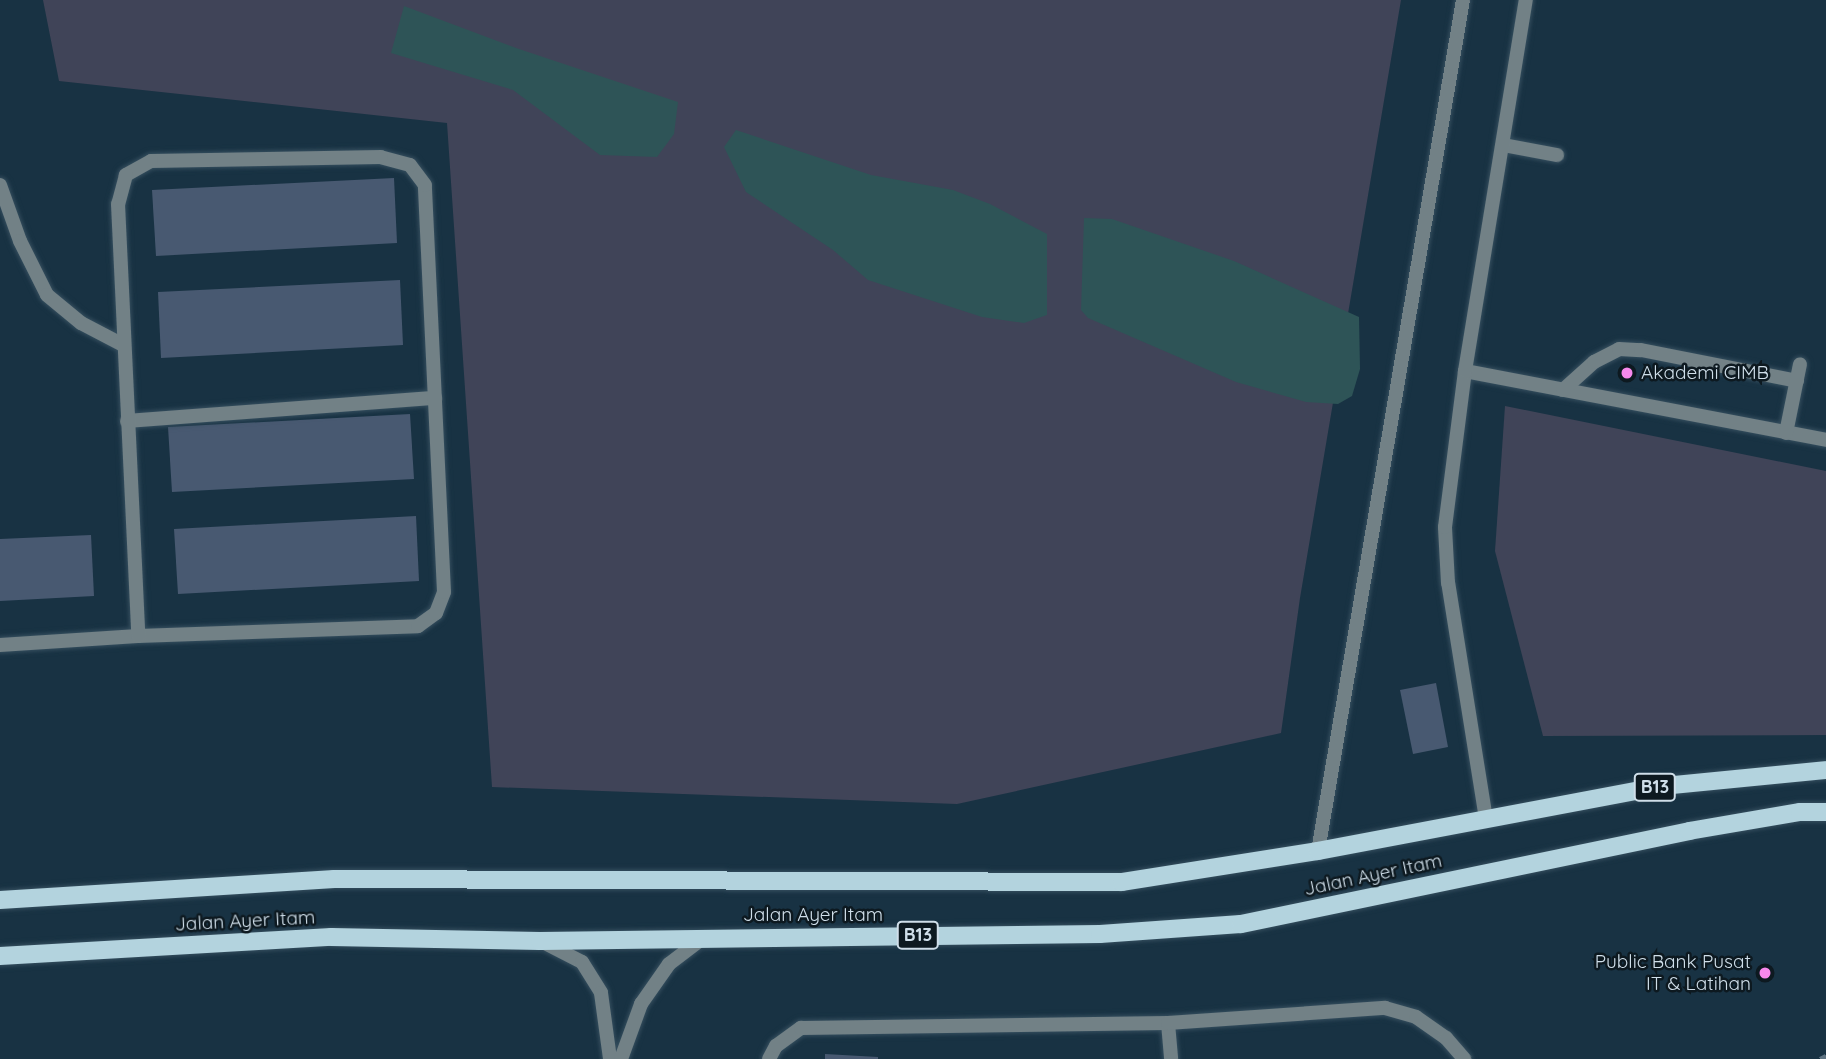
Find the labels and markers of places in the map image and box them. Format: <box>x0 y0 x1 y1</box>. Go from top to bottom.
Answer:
place label: Akademi CIMB <box>1641 362 1769 384</box>
marker: Akademi CIMB <box>1619 365 1635 381</box>
place label: Public Bank Pusat IT & Latihan <box>1595 951 1751 995</box>
marker: Public Bank Pusat IT & Latihan <box>1757 965 1773 981</box>

